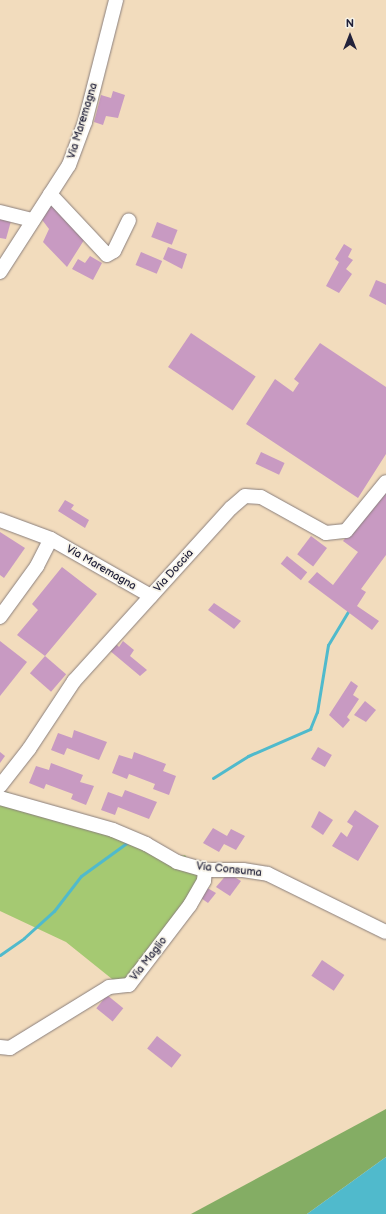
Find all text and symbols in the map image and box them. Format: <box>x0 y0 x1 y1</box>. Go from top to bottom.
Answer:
north arrow <box>330 16 370 56</box>
text: N <box>346 17 354 30</box>
street label: Via Maremagna <box>65 81 101 161</box>
street label: Via Maremagna <box>64 543 138 593</box>
street label: Via Doccia <box>151 547 197 595</box>
street label: Via Consuma <box>196 860 262 880</box>
street label: Via Maglio <box>128 934 170 984</box>

